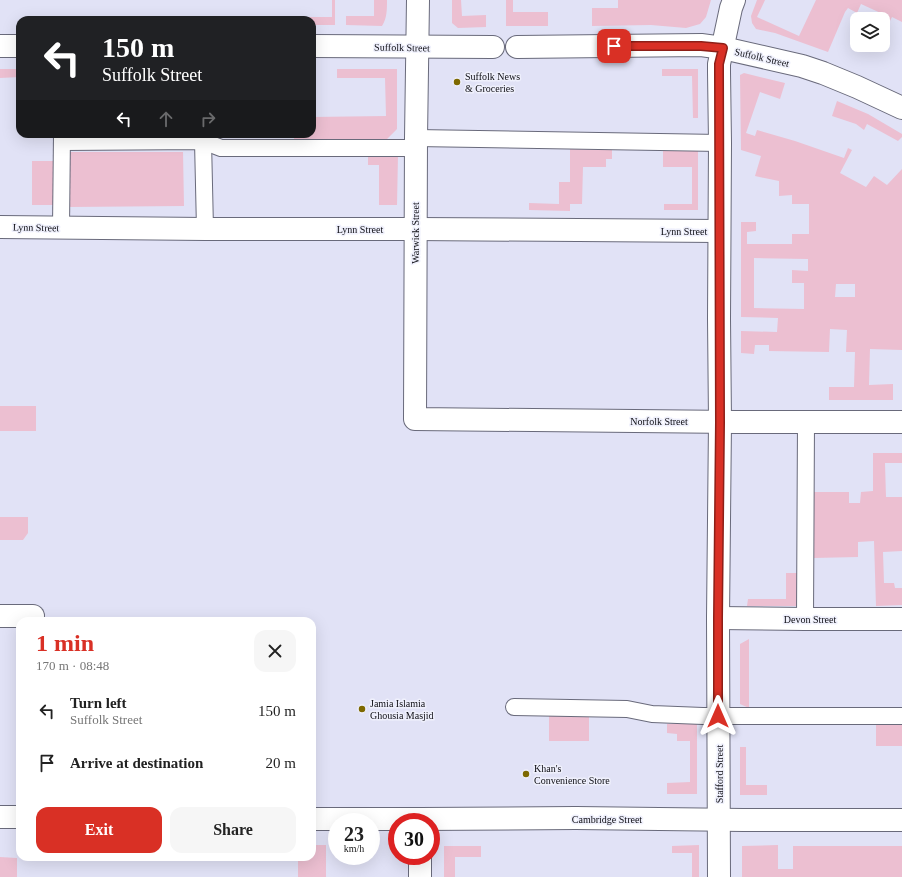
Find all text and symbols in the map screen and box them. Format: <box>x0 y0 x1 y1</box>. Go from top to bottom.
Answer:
map controls <box>850 12 890 52</box>
button: layers <box>850 12 890 52</box>
pin <box>597 29 631 63</box>
icon: left <box>36 32 88 84</box>
text: 150 m <box>102 32 174 63</box>
icon: arrive <box>603 35 625 57</box>
street label: Suffolk Street <box>374 42 430 53</box>
street label: Suffolk Street <box>734 46 790 69</box>
text: Suffolk Street <box>102 65 202 85</box>
place label: Suffolk News & Groceries <box>465 71 520 94</box>
marker: Suffolk News & Groceries <box>452 77 462 87</box>
icon: left <box>113 108 135 130</box>
icon: ahead <box>155 108 177 130</box>
icon: right <box>197 108 219 130</box>
street label: Warwick Street <box>410 202 421 264</box>
street label: Lynn Street <box>13 222 59 233</box>
street label: Lynn Street <box>337 224 383 235</box>
street label: Lynn Street <box>661 226 707 237</box>
street label: Norfolk Street <box>630 416 688 427</box>
street label: Devon Street <box>784 614 836 625</box>
text: 1 min <box>36 630 94 656</box>
button: close <box>254 630 296 672</box>
text: 170 m · 08:48 <box>36 658 109 673</box>
text: Turn left <box>70 695 127 711</box>
position arrow <box>697 695 739 737</box>
place label: Jamia Islamia Ghousia Masjid <box>370 698 434 721</box>
icon: left <box>36 700 58 722</box>
text: 150 m <box>258 703 296 719</box>
marker: Jamia Islamia Ghousia Masjid <box>357 704 367 714</box>
text: Suffolk Street <box>70 712 142 727</box>
street label: Stafford Street <box>714 745 725 803</box>
icon: arrive <box>36 752 58 774</box>
text: Arrive at destination <box>70 755 203 771</box>
text: 20 m <box>266 755 296 771</box>
place label: Khan's Convenience Store <box>534 763 610 786</box>
marker: Khan's Convenience Store <box>521 769 531 779</box>
button: Exit <box>36 807 162 853</box>
button: Share <box>170 807 296 853</box>
speed limit sign: 30 <box>388 813 440 865</box>
street label: Cambridge Street <box>572 814 642 825</box>
text: 23 <box>344 823 364 845</box>
text: km/h <box>344 843 364 854</box>

